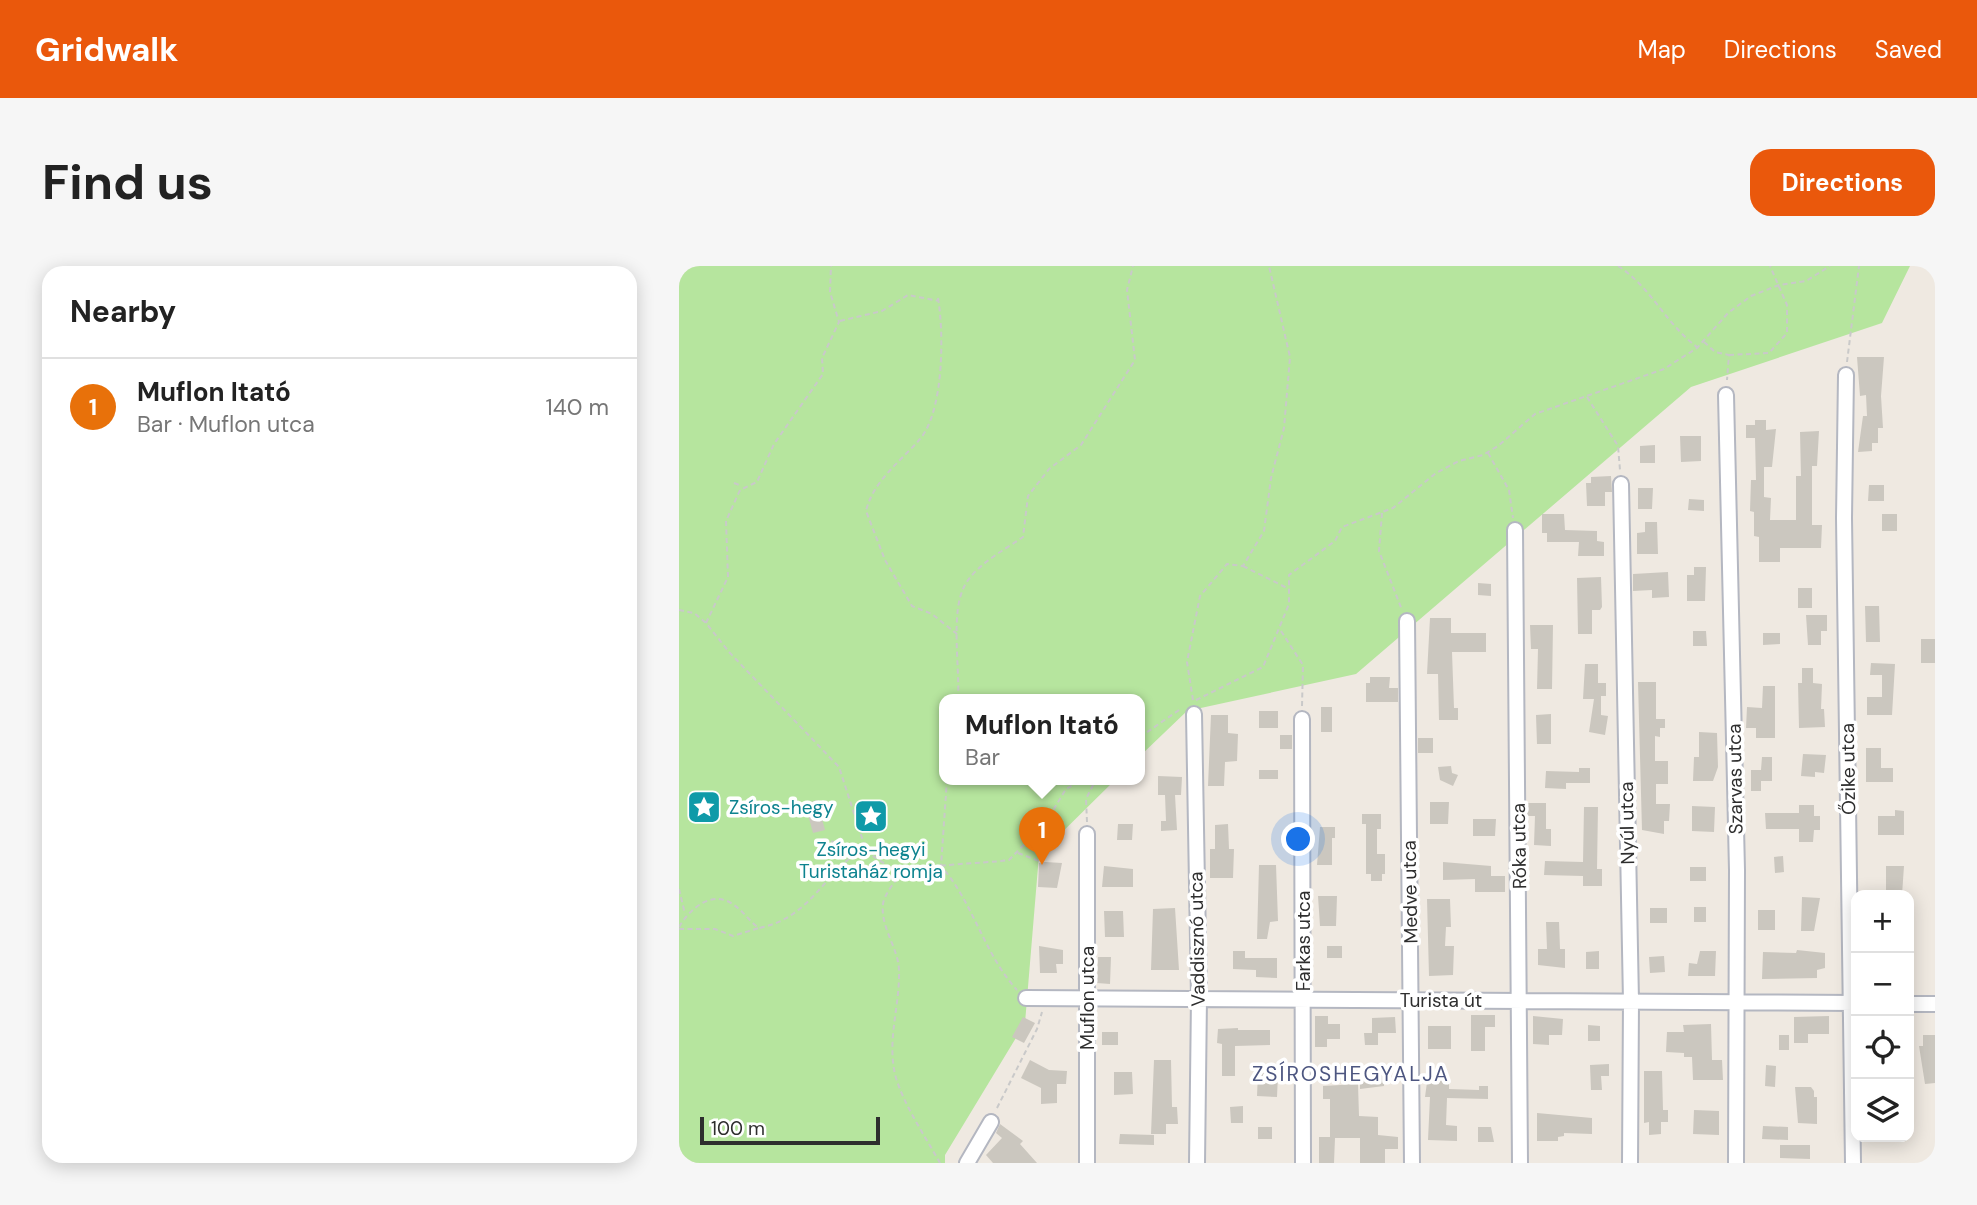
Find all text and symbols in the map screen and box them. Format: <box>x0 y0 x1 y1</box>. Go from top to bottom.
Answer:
text: Gridwalk <box>35 28 178 71</box>
text: Map <box>1638 34 1686 65</box>
text: Directions <box>1724 34 1837 65</box>
text: Saved <box>1875 34 1942 65</box>
button: Directions <box>1750 149 1935 216</box>
text: Find us <box>42 150 213 214</box>
text: Nearby <box>70 292 176 331</box>
text: Muflon Itató <box>137 375 291 409</box>
text: 1 <box>89 392 97 422</box>
text: 140 m <box>546 392 609 422</box>
text: Bar · Muflon utca <box>137 409 315 439</box>
popup <box>939 694 1145 785</box>
text: Muflon Itató <box>965 708 1119 742</box>
street label: Szarvas utca <box>1722 723 1748 835</box>
street label: Őzike utca <box>1835 723 1861 815</box>
text: Bar <box>965 742 1000 772</box>
street label: Nyúl utca <box>1614 781 1640 865</box>
place icon: Zsíros-hegy <box>685 788 723 826</box>
place label: Zsíros-hegy <box>729 795 834 820</box>
place icon: Zsíros-hegyi Turistaház romja <box>852 797 890 835</box>
street label: Róka utca <box>1506 803 1532 889</box>
pin: 1 <box>1019 807 1065 865</box>
your location <box>1281 822 1315 856</box>
place label: Zsíros-hegyi Turistaház romja <box>799 837 943 884</box>
street label: Medve utca <box>1397 840 1423 944</box>
street label: Vaddisznó utca <box>1183 871 1211 1007</box>
map controls <box>1851 890 1914 1142</box>
button: + <box>1851 890 1914 953</box>
street label: Farkas utca <box>1291 891 1316 991</box>
street label: Muflon utca <box>1075 946 1100 1050</box>
button: − <box>1851 953 1914 1016</box>
street label: Turista út <box>1400 988 1482 1013</box>
button: locate <box>1851 1016 1914 1079</box>
district label: ZSÍROSHEGYALJA <box>1252 1060 1450 1088</box>
button: layers <box>1851 1079 1914 1142</box>
scale bar <box>700 1114 880 1146</box>
text: 100 m <box>711 1116 765 1141</box>

